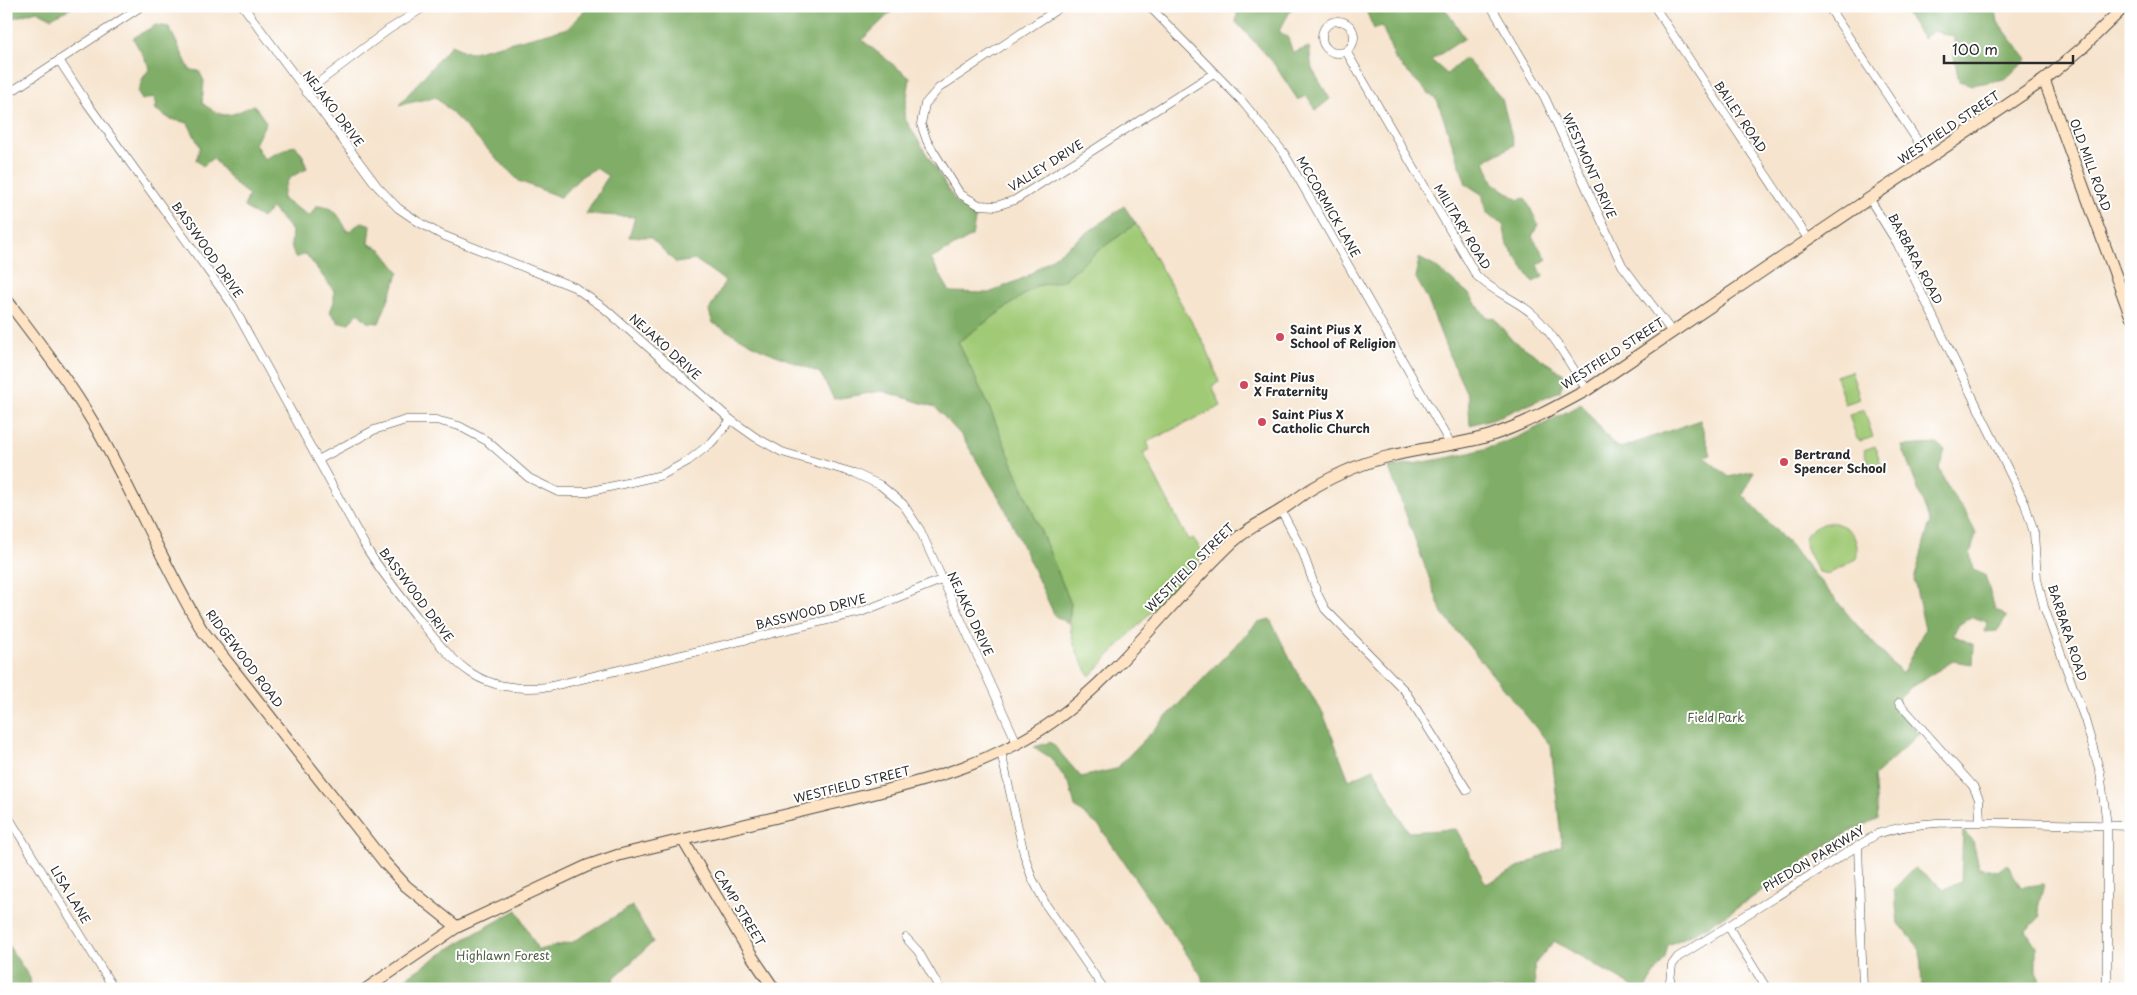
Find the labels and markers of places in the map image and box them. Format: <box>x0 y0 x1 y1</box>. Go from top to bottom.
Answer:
place label: Saint Pius X School of Religion <box>1290 320 1396 352</box>
marker: Saint Pius X School of Religion <box>1274 331 1286 343</box>
place label: Saint Pius X Fraternity <box>1254 368 1328 400</box>
marker: Saint Pius X Fraternity <box>1238 379 1250 391</box>
place label: Saint Pius X Catholic Church <box>1272 405 1370 437</box>
marker: Saint Pius X Catholic Church <box>1256 416 1268 428</box>
place label: Bertrand Spencer School <box>1794 445 1887 477</box>
marker: Bertrand Spencer School <box>1778 456 1790 468</box>

